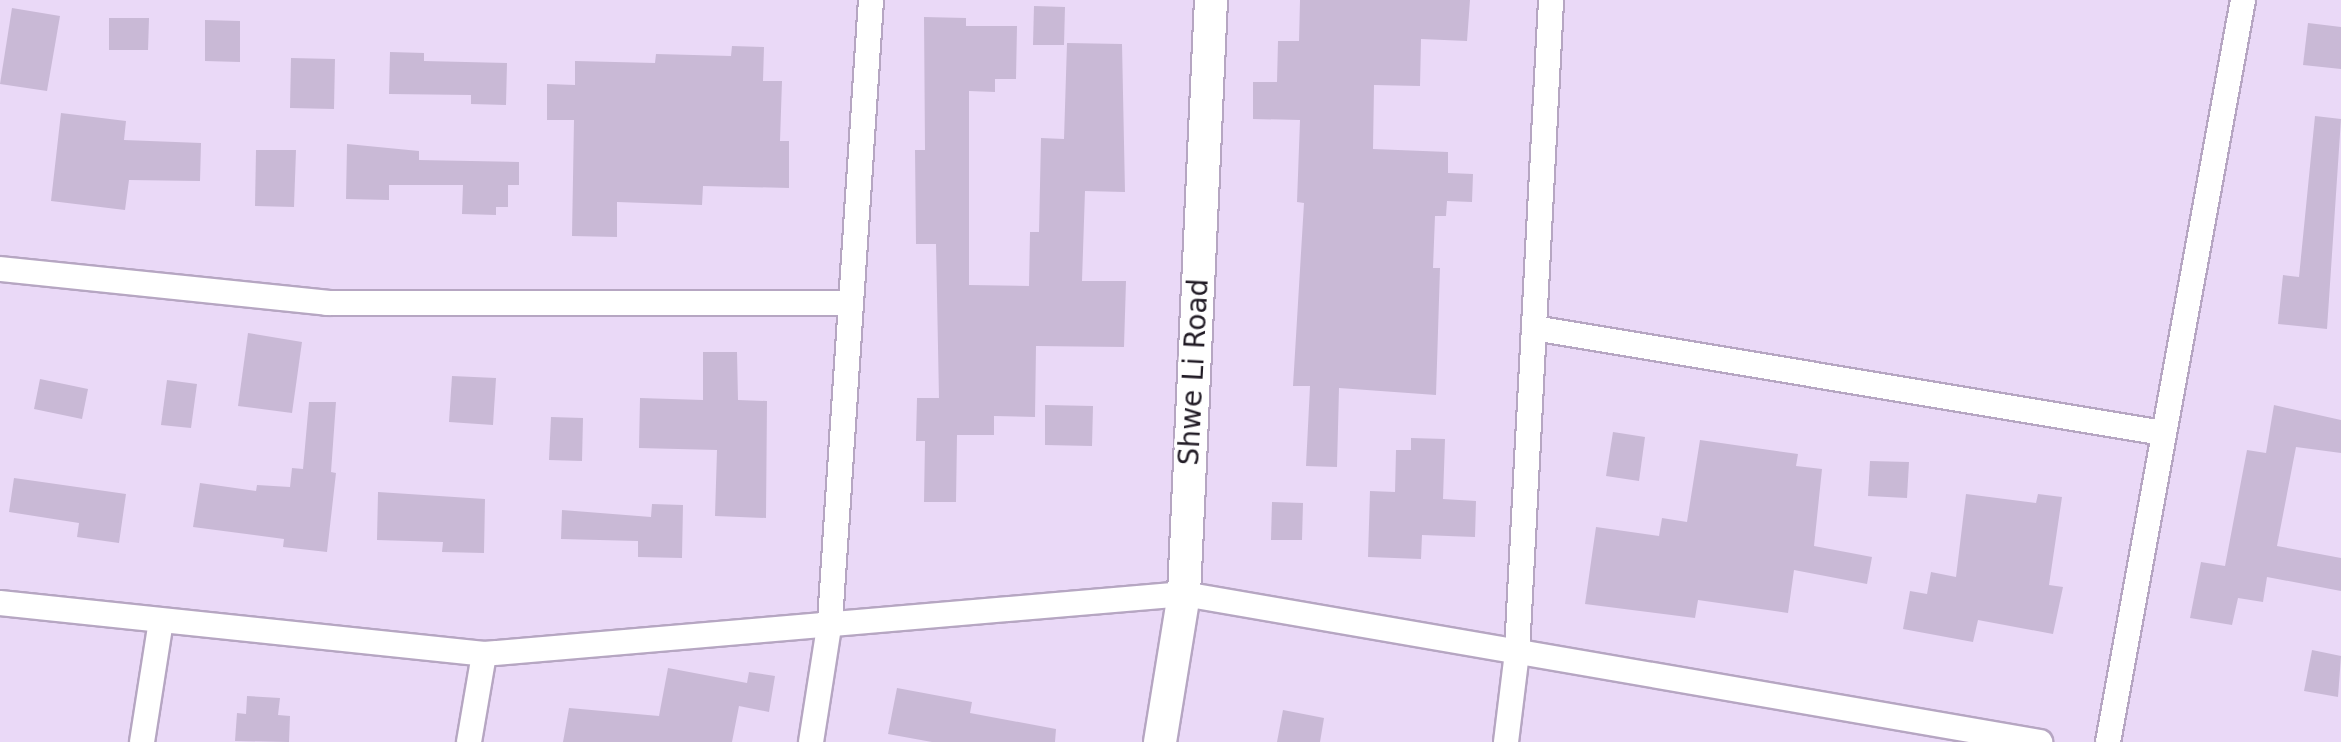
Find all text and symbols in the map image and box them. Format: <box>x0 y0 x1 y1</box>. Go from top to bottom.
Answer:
street label: Shwe Li Road <box>1172 278 1216 466</box>

